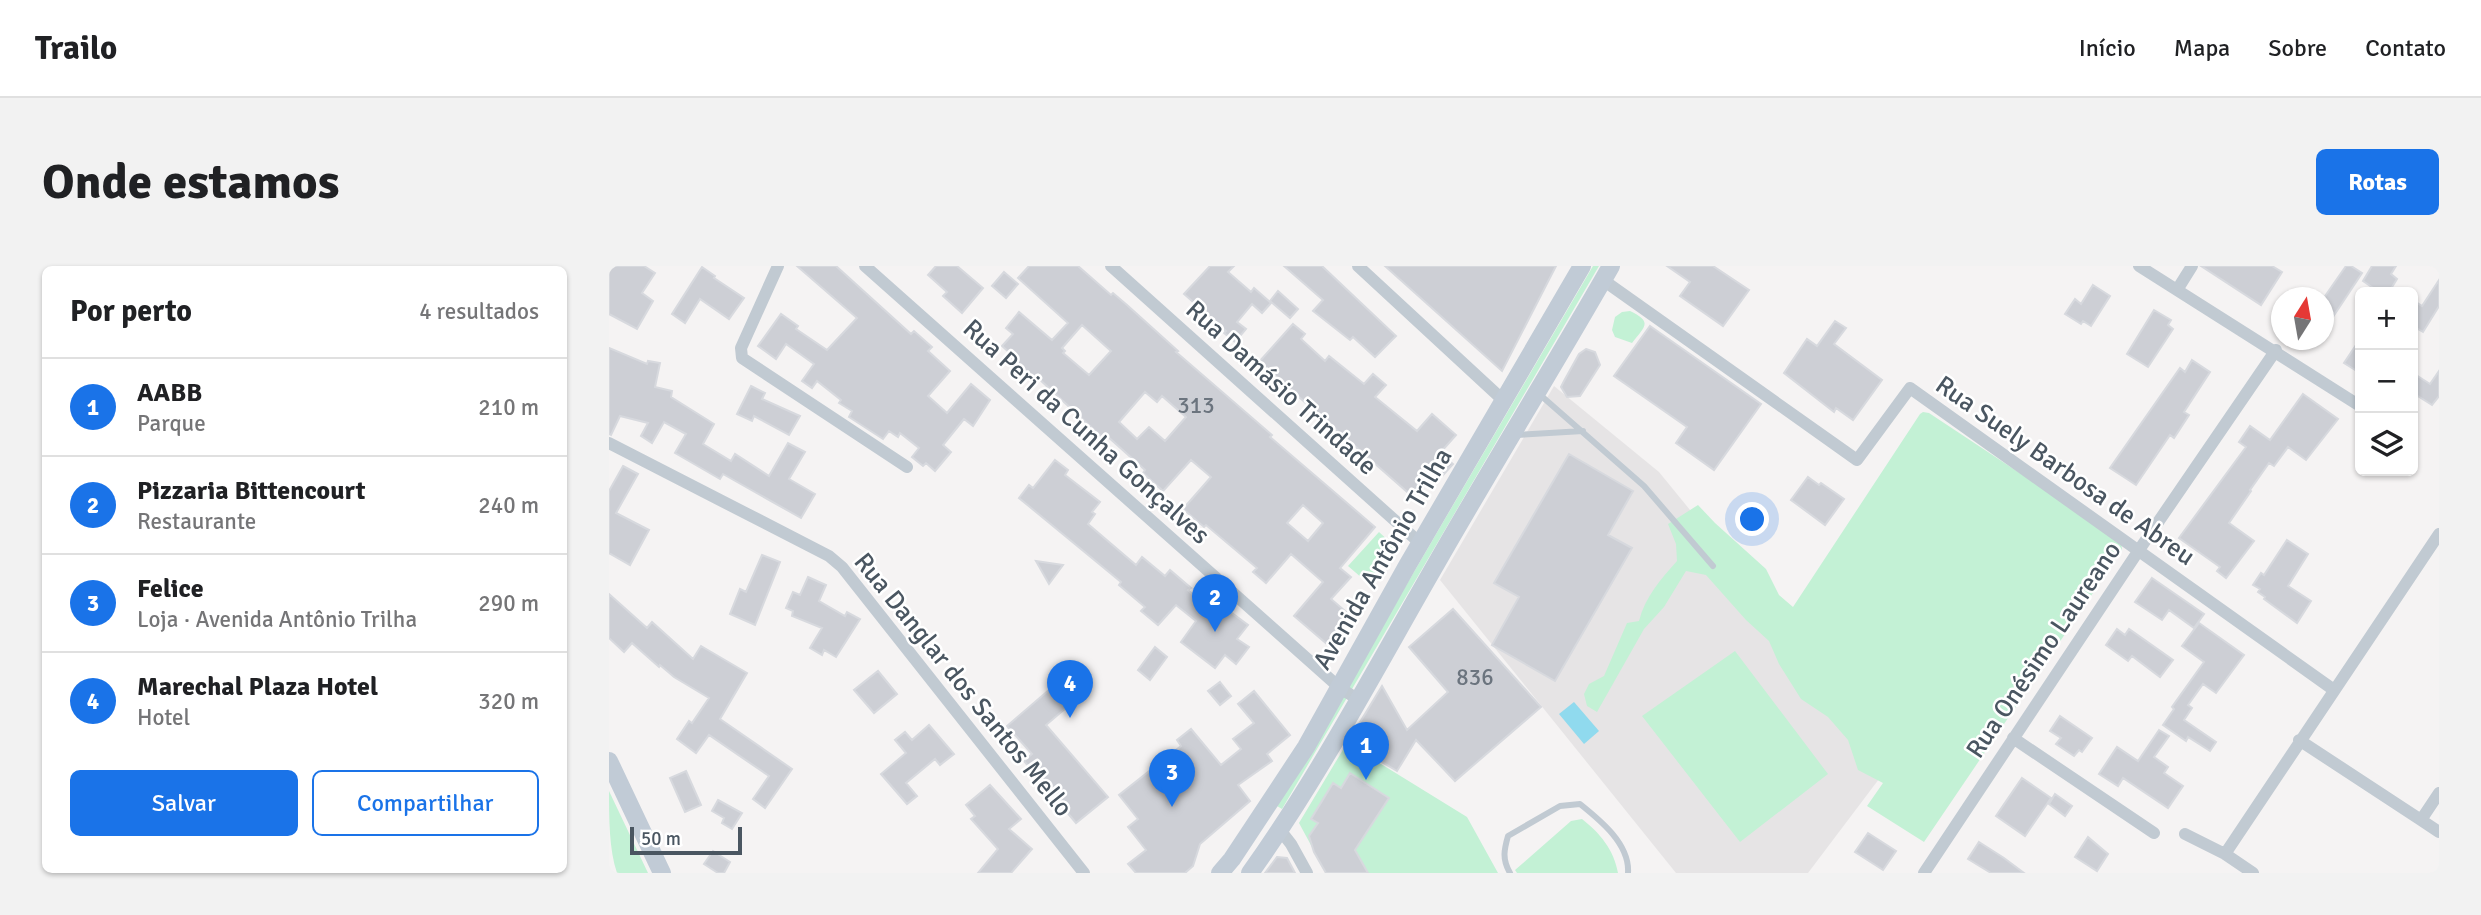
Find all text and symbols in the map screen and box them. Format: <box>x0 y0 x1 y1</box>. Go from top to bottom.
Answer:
text: Trailo <box>35 28 117 69</box>
text: Início <box>2079 33 2136 63</box>
text: Mapa <box>2174 33 2230 63</box>
text: Sobre <box>2268 33 2327 63</box>
text: Contato <box>2365 33 2446 63</box>
button: Rotas <box>2316 149 2439 215</box>
text: Onde estamos <box>42 152 339 212</box>
north arrow <box>2271 287 2334 350</box>
map controls <box>2355 287 2418 476</box>
button: + <box>2355 287 2418 350</box>
text: Por perto <box>70 293 192 330</box>
street label: Rua Damásio Trindade <box>1179 294 1383 482</box>
text: 4 resultados <box>419 297 539 326</box>
street label: Rua Peri da Cunha Gonçalves <box>956 313 1216 551</box>
button: − <box>2355 350 2418 413</box>
street label: Rua Suely Barbosa de Abreu <box>1929 369 2201 573</box>
text: AABB <box>137 377 202 409</box>
house number: 313 <box>1177 391 1215 420</box>
text: 1 <box>87 393 99 422</box>
text: 210 m <box>478 393 539 422</box>
text: Parque <box>137 409 206 438</box>
button: layers <box>2355 413 2418 476</box>
street label: Avenida Antônio Trilha <box>1307 443 1459 675</box>
text: Pizzaria Bittencourt <box>137 475 365 507</box>
text: 2 <box>87 491 99 520</box>
text: 240 m <box>478 491 539 520</box>
your location <box>1735 502 1769 536</box>
text: Restaurante <box>137 507 256 536</box>
street label: Rua Onésimo Laureano <box>1960 536 2128 764</box>
street label: Rua Danglar dos Santos Mello <box>847 547 1079 823</box>
text: Felice <box>137 573 204 605</box>
pin: 2 <box>1192 574 1238 632</box>
text: 3 <box>87 589 99 618</box>
text: 290 m <box>478 589 539 618</box>
text: Loja · Avenida Antônio Trilha <box>137 605 417 634</box>
pin: 4 <box>1047 660 1093 718</box>
house number: 836 <box>1456 663 1494 692</box>
text: Marechal Plaza Hotel <box>137 671 378 703</box>
text: 4 <box>87 687 99 716</box>
text: 320 m <box>478 687 539 716</box>
text: Hotel <box>137 703 190 732</box>
pin: 1 <box>1343 722 1389 780</box>
pin: 3 <box>1149 749 1195 807</box>
button: Salvar <box>70 770 298 836</box>
button: Compartilhar <box>312 770 539 836</box>
scale bar <box>630 824 742 856</box>
text: 50 m <box>641 827 681 851</box>

